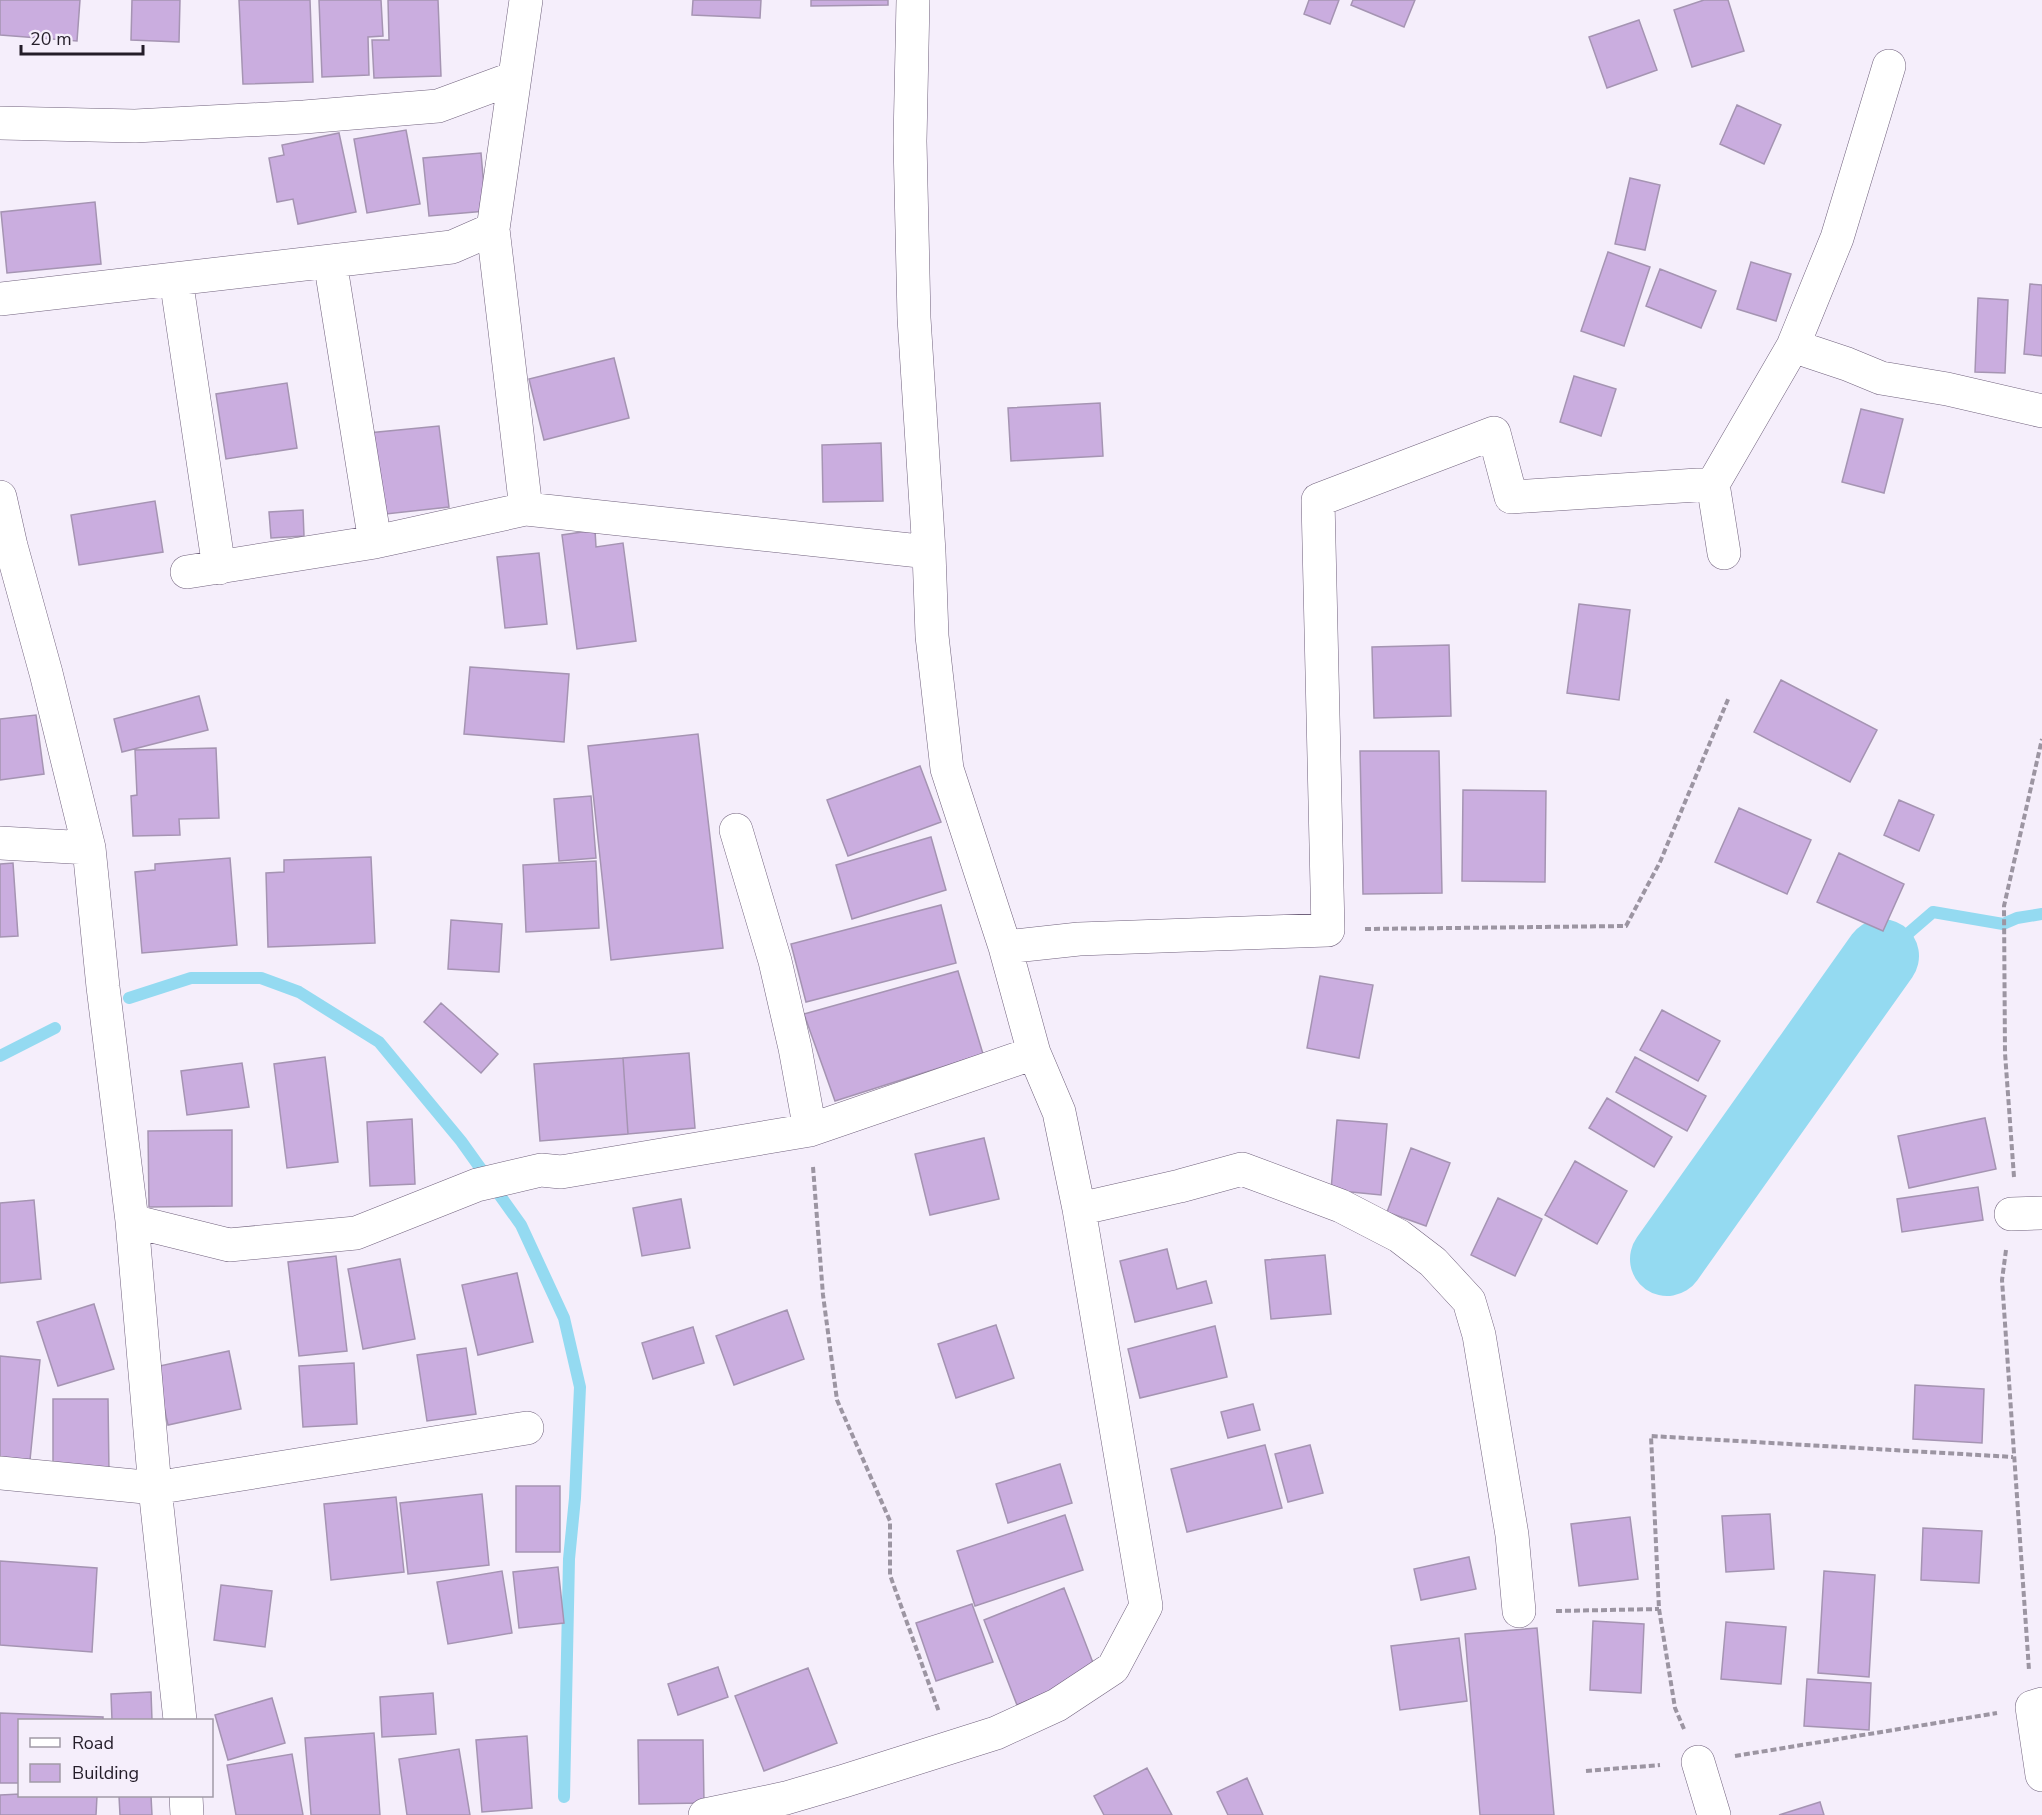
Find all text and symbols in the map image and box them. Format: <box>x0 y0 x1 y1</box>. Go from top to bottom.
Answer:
scale bar <box>21 18 142 56</box>
text: 20 m <box>30 27 72 51</box>
legend <box>18 1719 213 1797</box>
text: Road <box>72 1731 114 1755</box>
text: Building <box>72 1761 139 1785</box>

